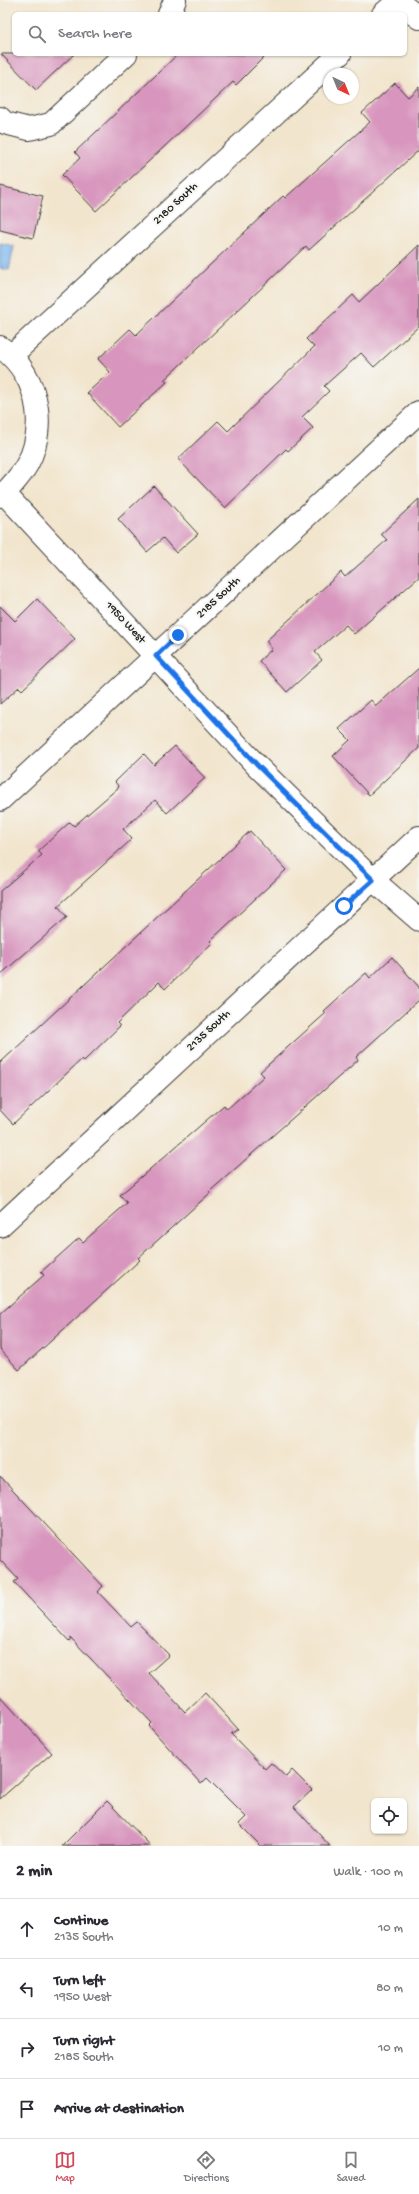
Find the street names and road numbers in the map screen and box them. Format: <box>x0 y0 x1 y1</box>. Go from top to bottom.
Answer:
street label: 2180 South <box>151 180 202 228</box>
street label: 2185 South <box>194 574 244 622</box>
street label: 1950 West <box>101 598 149 648</box>
street label: 2135 South <box>184 1007 234 1055</box>

